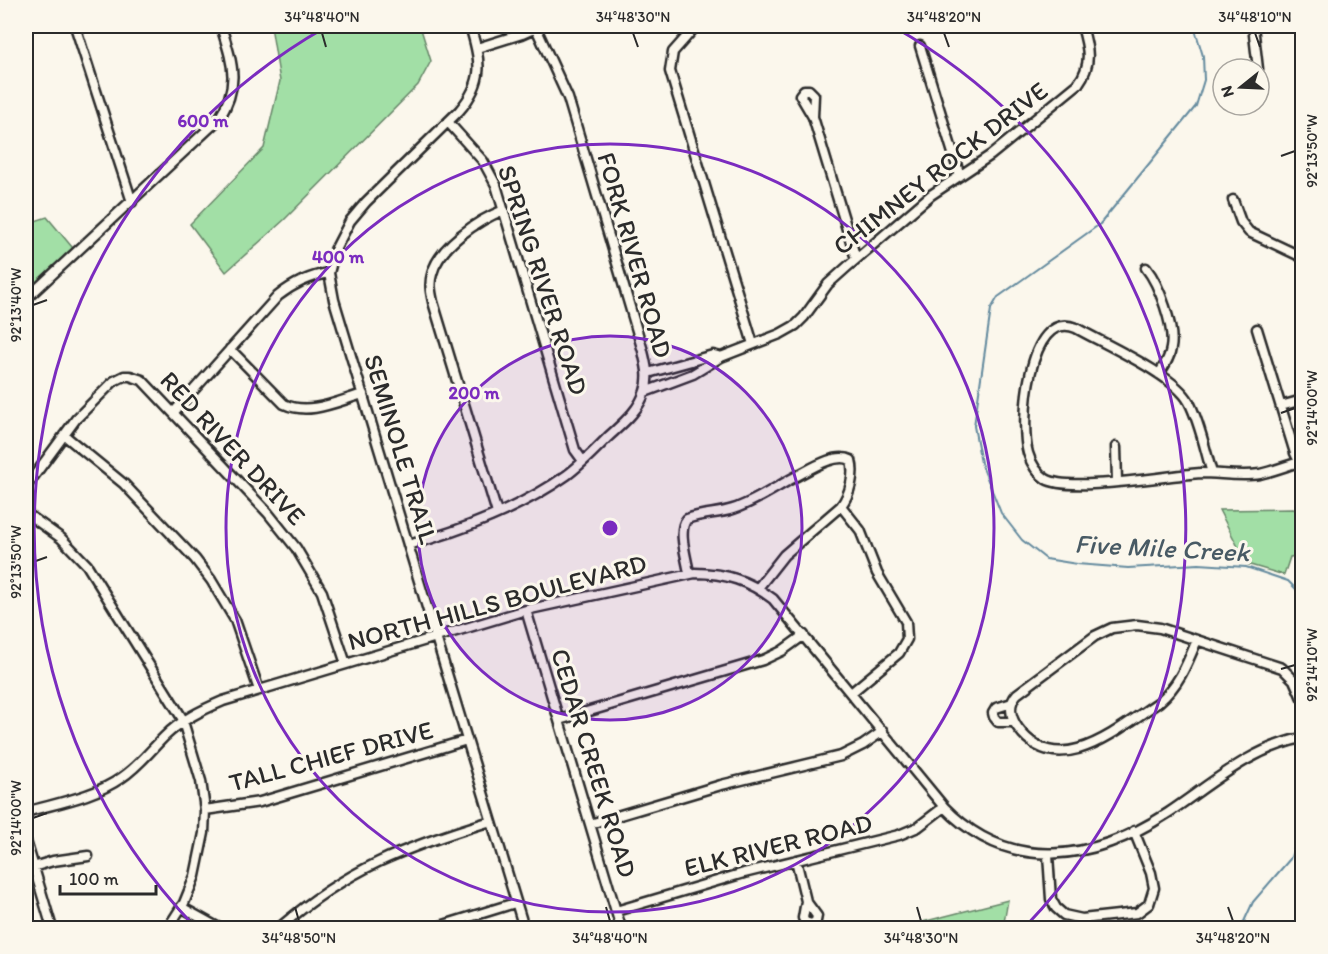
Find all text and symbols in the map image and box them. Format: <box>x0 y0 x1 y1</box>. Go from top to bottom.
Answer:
text: 34°48'40"N <box>284 8 360 26</box>
text: 34°48'30"N <box>596 8 670 26</box>
text: 34°48'20"N <box>907 8 981 26</box>
text: 34°48'10"N <box>1218 8 1292 26</box>
north arrow <box>1211 57 1271 117</box>
street label: CHIMNEY ROCK DRIVE <box>826 74 1054 262</box>
text: N <box>1217 83 1238 100</box>
text: 600 m <box>178 110 229 132</box>
text: 92°13'50"W <box>1303 114 1321 188</box>
street label: FORK RIVER ROAD <box>590 149 680 361</box>
street label: SPRING RIVER ROAD <box>491 161 595 399</box>
text: 400 m <box>312 246 365 268</box>
text: 92°13'40"W <box>7 268 25 342</box>
street label: SEMINOLE TRAIL <box>357 350 445 548</box>
street label: RED RIVER DRIVE <box>153 364 313 532</box>
text: 92°14'00"W <box>1303 370 1321 446</box>
text: 200 m <box>449 382 500 404</box>
centre of rings <box>600 518 620 538</box>
text: 92°13'50"W <box>7 525 25 599</box>
water label: Five Mile Creek <box>1074 526 1252 569</box>
street label: NORTH HILLS BOULEVARD <box>344 547 650 657</box>
text: 92°14'10"W <box>1303 628 1321 702</box>
street label: CEDAR CREEK ROAD <box>544 645 644 881</box>
street label: TALL CHIEF DRIVE <box>226 713 436 799</box>
text: 92°14'00"W <box>7 780 25 856</box>
street label: ELK RIVER ROAD <box>681 806 875 884</box>
scale bar <box>60 858 156 896</box>
text: 100 m <box>69 868 119 890</box>
text: 34°48'50"N <box>262 929 336 947</box>
text: 34°48'40"N <box>572 929 648 947</box>
text: 34°48'30"N <box>884 929 958 947</box>
text: 34°48'20"N <box>1196 929 1270 947</box>

